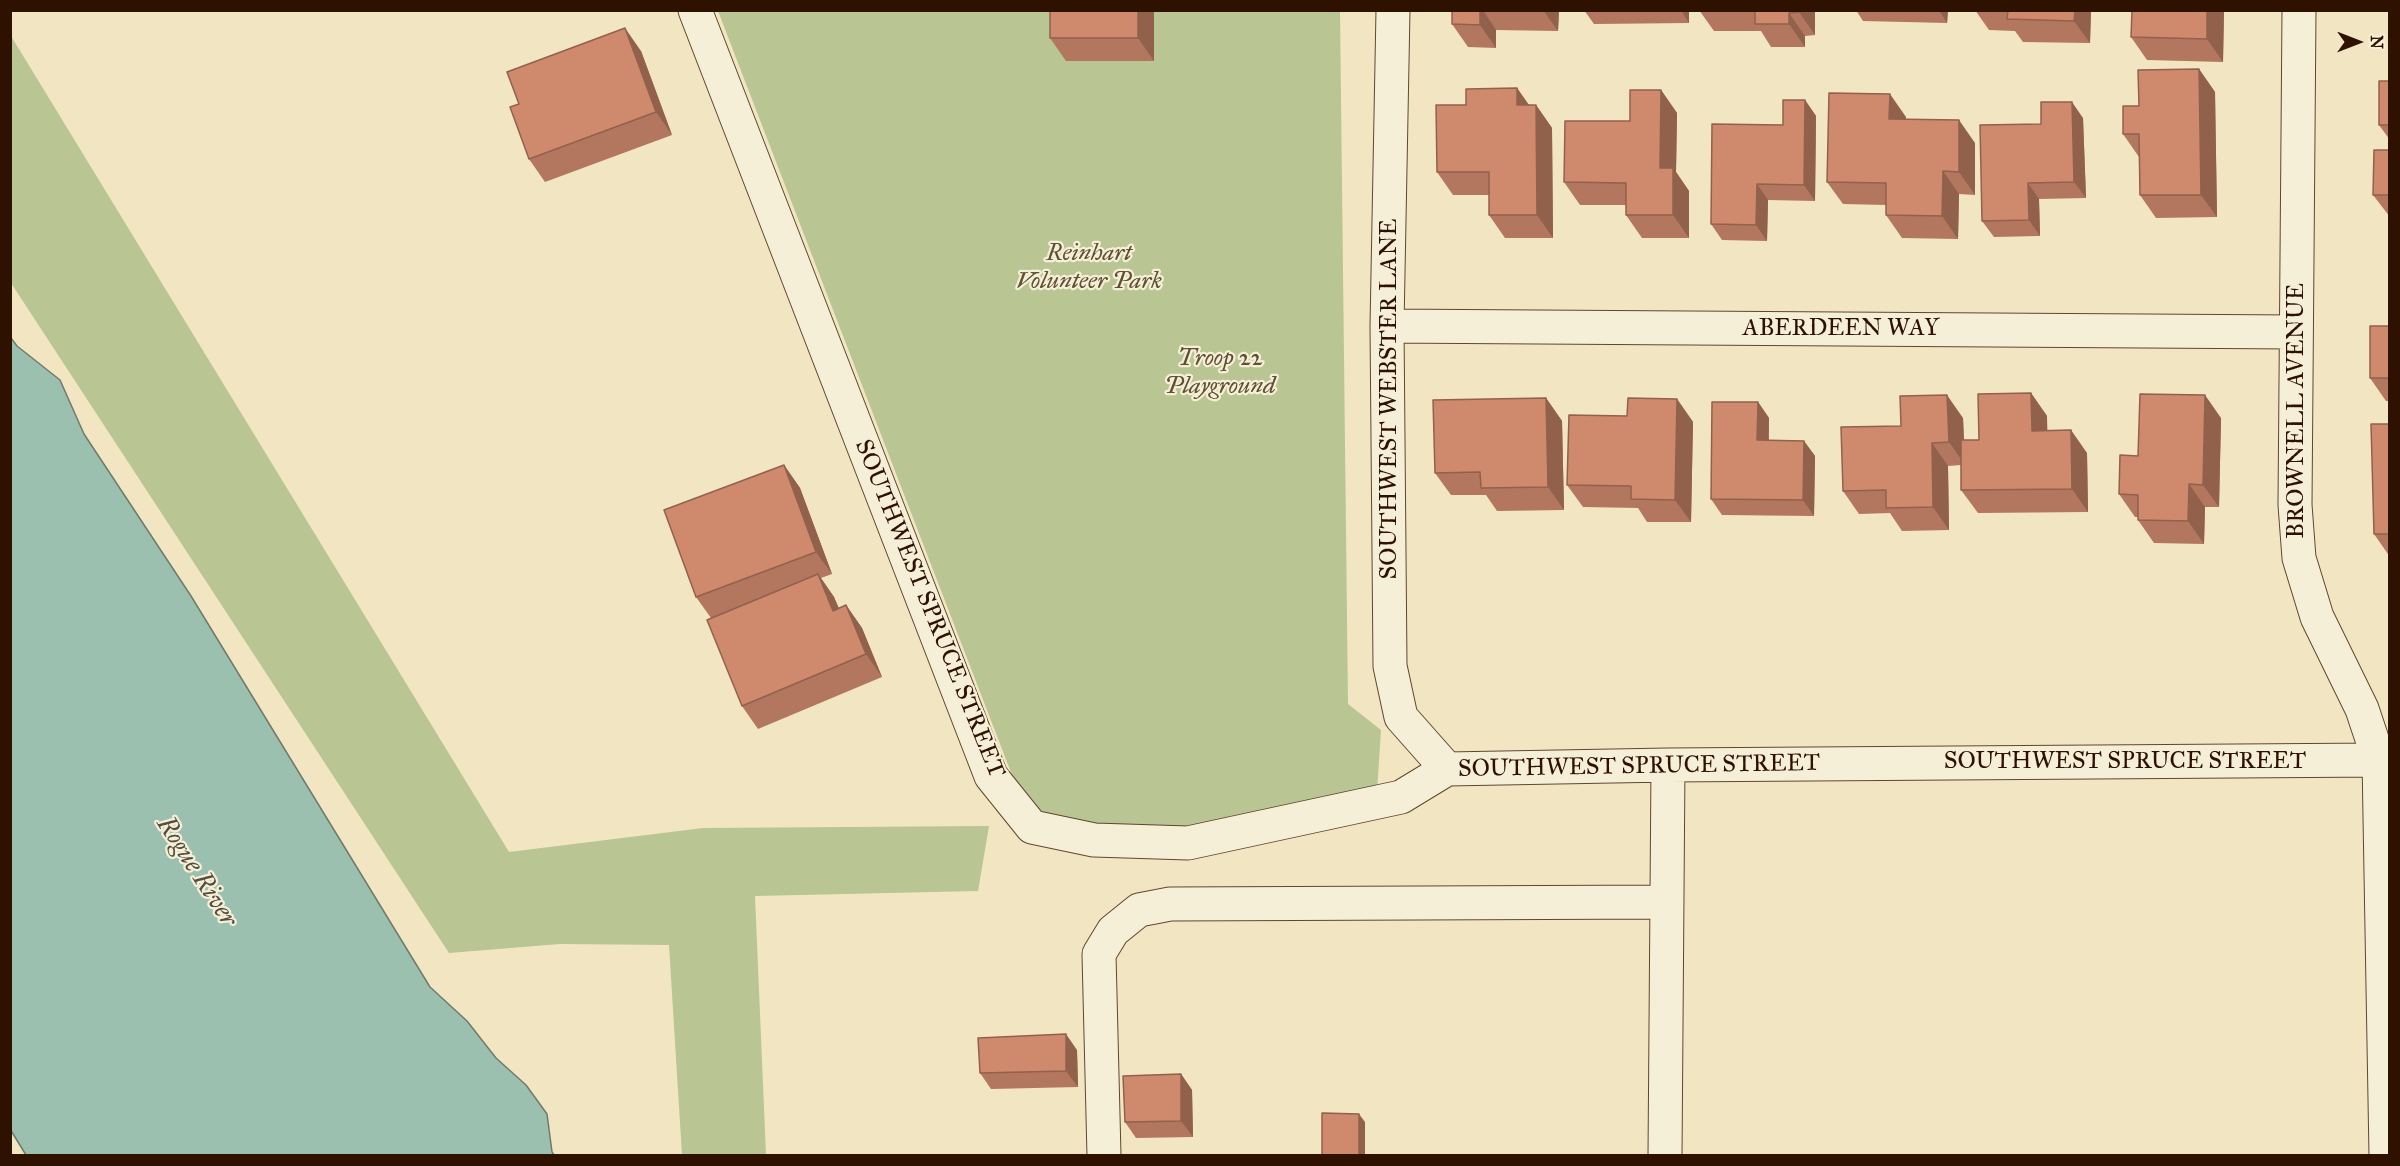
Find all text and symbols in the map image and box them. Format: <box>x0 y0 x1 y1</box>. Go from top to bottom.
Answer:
north arrow <box>2328 12 2388 72</box>
text: N <box>2367 35 2386 49</box>
street label: SOUTHWEST WEBSTER LANE <box>1376 219 1404 579</box>
park label: Reinhart Volunteer Park <box>1016 240 1162 296</box>
street label: BROWNELL AVENUE <box>2283 283 2311 539</box>
street label: ABERDEEN WAY <box>1742 315 1940 343</box>
park label: Troop 22 Playground <box>1165 345 1275 401</box>
street label: SOUTHWEST SPRUCE STREET <box>848 436 1010 782</box>
street label: SOUTHWEST SPRUCE STREET <box>1944 748 2306 776</box>
street label: SOUTHWEST SPRUCE STREET <box>1458 749 1820 785</box>
water label: Rogue River <box>149 811 243 933</box>

